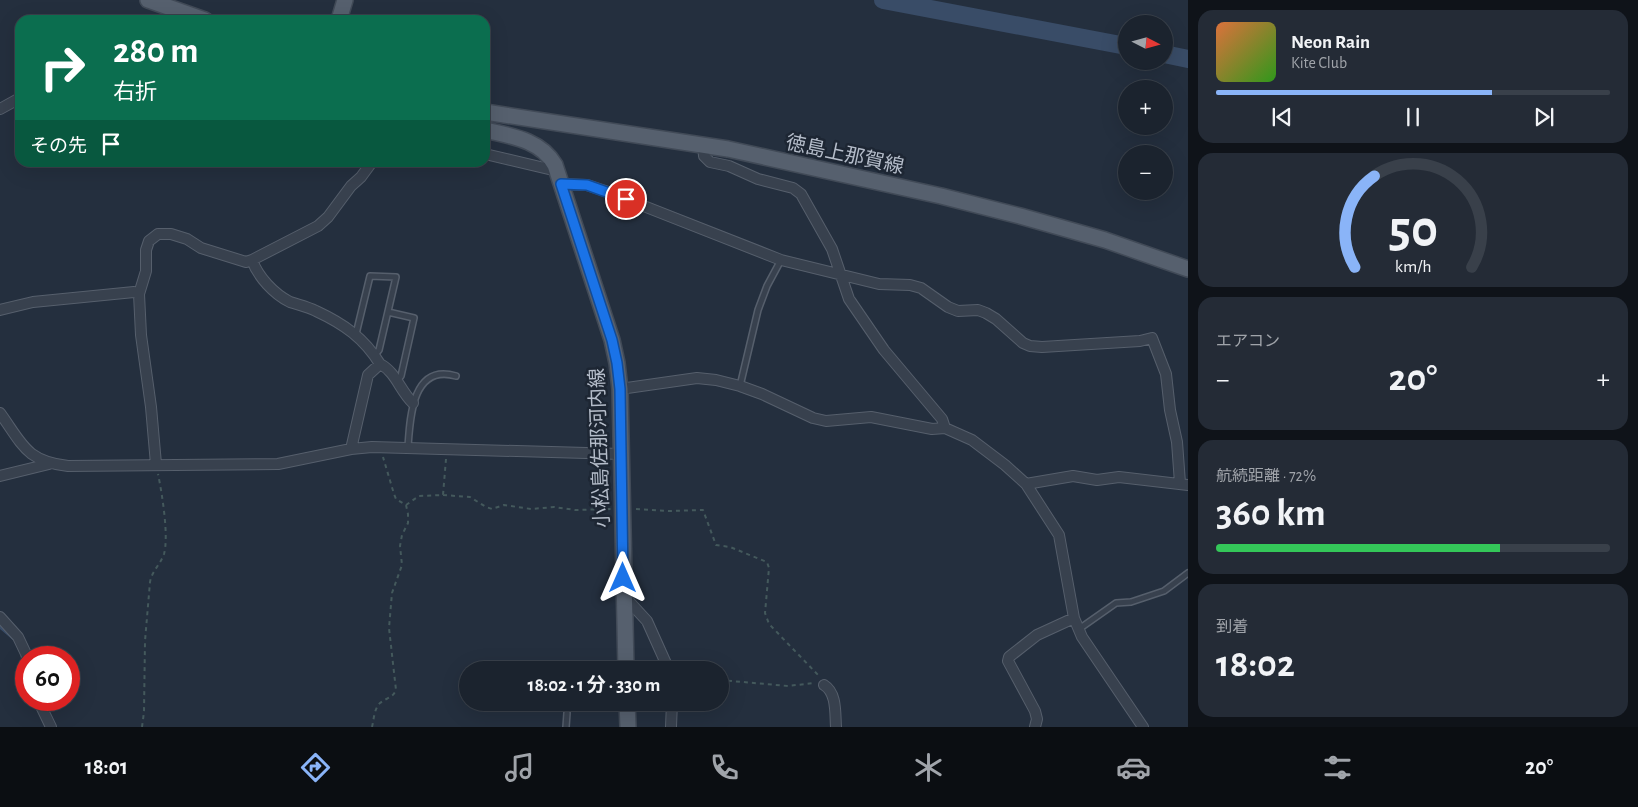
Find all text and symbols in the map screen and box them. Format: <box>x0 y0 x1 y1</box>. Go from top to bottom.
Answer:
north arrow <box>1118 15 1172 70</box>
map controls <box>1118 15 1173 200</box>
text: Neon Rain <box>1291 33 1370 52</box>
text: 280 m <box>113 34 199 69</box>
icon: right <box>30 35 95 100</box>
text: Kite Club <box>1291 55 1347 71</box>
button: + <box>1118 80 1173 135</box>
text: 右折 <box>113 81 157 103</box>
icon: previous <box>1268 103 1296 131</box>
icon: pause <box>1399 103 1427 131</box>
icon: next <box>1530 103 1558 131</box>
icon: arrive <box>97 130 125 158</box>
street label: 徳島上那賀線 <box>784 131 906 177</box>
text: その先 <box>30 137 87 156</box>
button: − <box>1118 145 1173 200</box>
pin <box>605 178 647 220</box>
icon: arrive <box>612 185 640 213</box>
text: 50 <box>1388 204 1438 256</box>
text: km/h <box>1395 258 1431 276</box>
text: エアコン <box>1216 333 1280 349</box>
text: 20° <box>1389 360 1437 398</box>
text: − <box>1216 366 1229 394</box>
text: + <box>1597 366 1610 394</box>
street label: 小松島佐那河内線 <box>585 368 613 528</box>
text: 航続距離 · 72% <box>1216 468 1316 484</box>
text: 360 km <box>1216 495 1326 533</box>
position arrow <box>596 551 648 603</box>
text: 到着 <box>1216 619 1248 635</box>
speed limit sign: 60 <box>15 646 80 711</box>
text: 18:02 <box>1216 646 1295 684</box>
text: 18:02 · 1 分 · 330 m <box>528 676 660 695</box>
icon: directions <box>298 750 333 785</box>
icon: music <box>502 750 537 785</box>
icon: phone <box>707 750 742 785</box>
icon: climate <box>911 750 946 785</box>
icon: car <box>1116 750 1151 785</box>
icon: filters <box>1320 750 1355 785</box>
text: 18:01 <box>85 756 128 778</box>
text: 20° <box>1525 756 1553 778</box>

